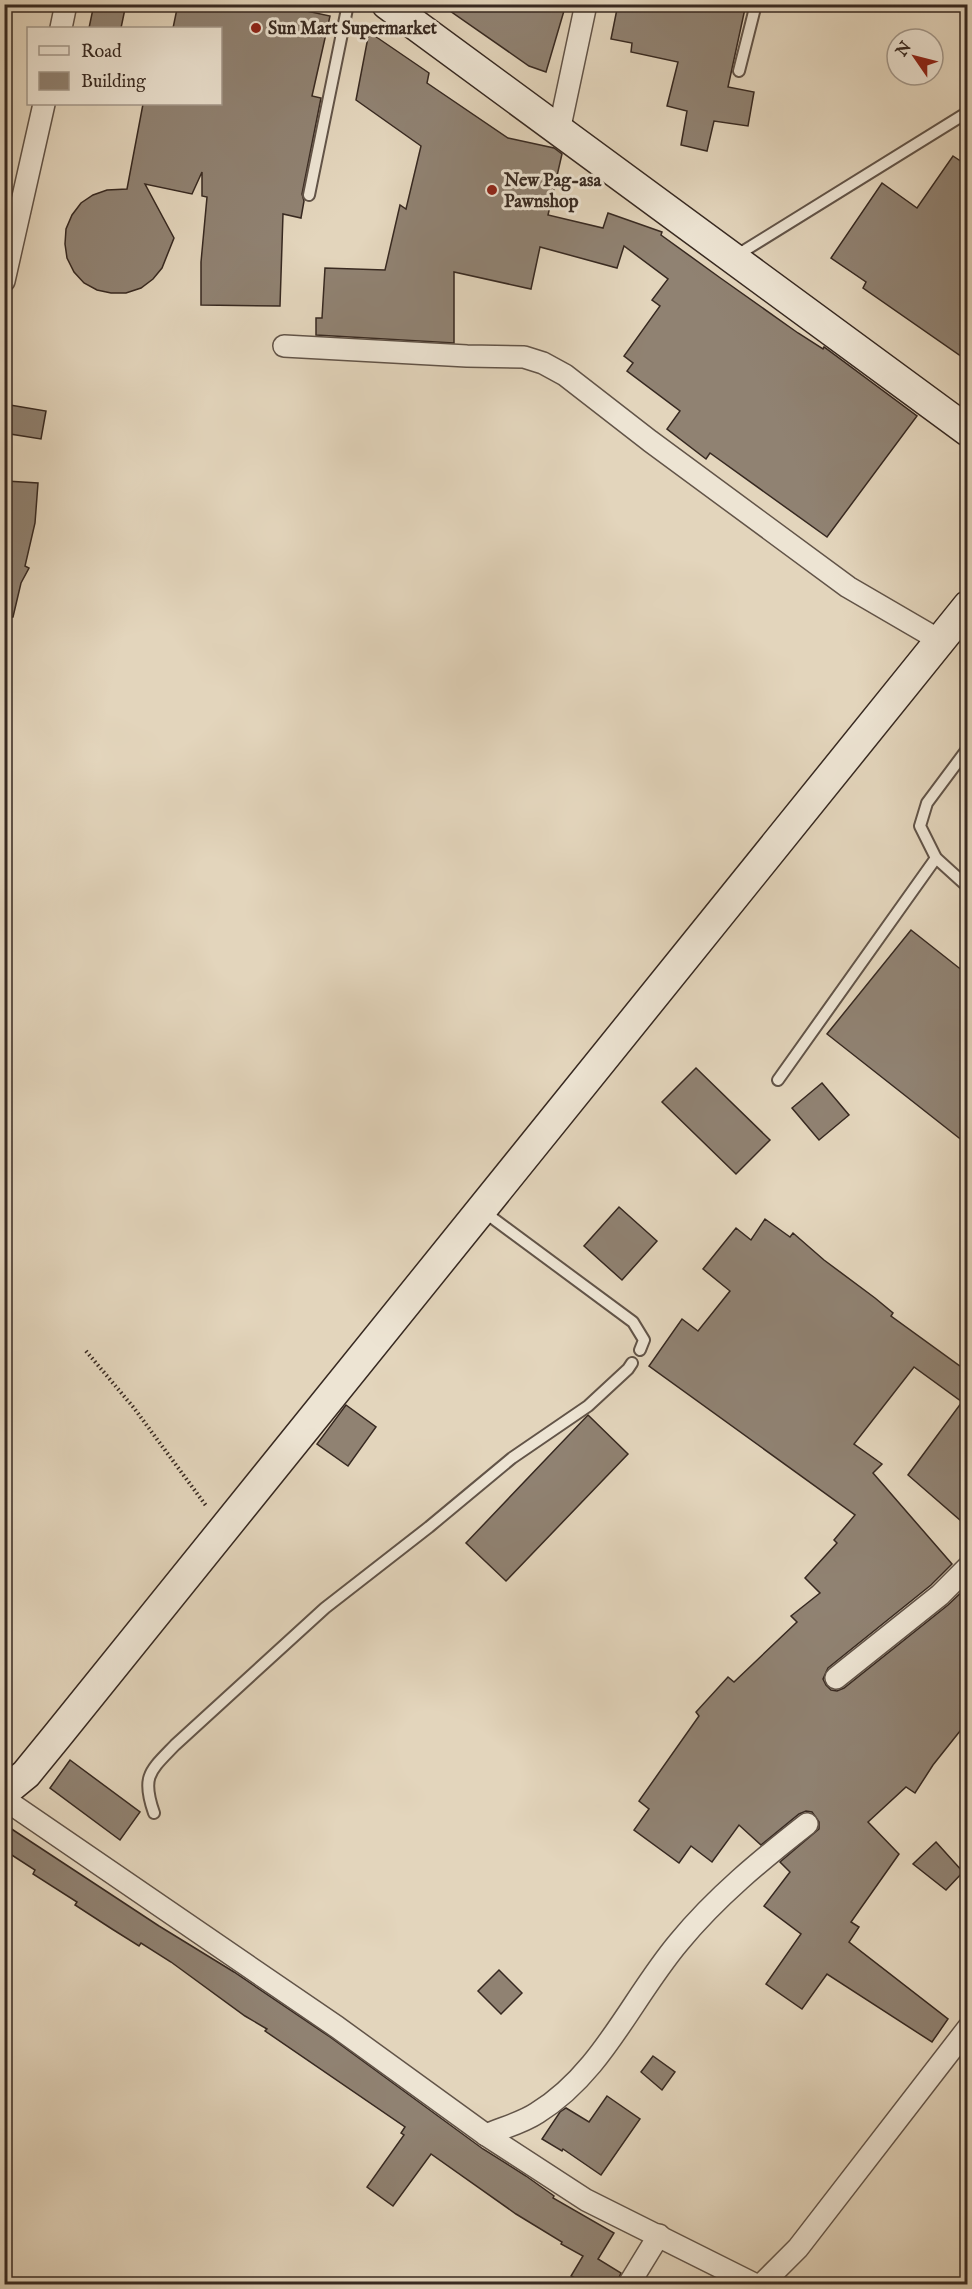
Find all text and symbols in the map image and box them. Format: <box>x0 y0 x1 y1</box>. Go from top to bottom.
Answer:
place label: Sun Mart Supermarket <box>268 18 438 41</box>
marker: Sun Mart Supermarket <box>249 21 263 35</box>
legend <box>27 27 222 105</box>
north arrow <box>885 27 945 87</box>
text: N <box>892 38 917 62</box>
text: Road <box>81 41 122 64</box>
text: Building <box>81 71 146 94</box>
place label: New Pag-asa Pawnshop <box>503 170 602 214</box>
marker: New Pag-asa Pawnshop <box>485 183 499 197</box>

